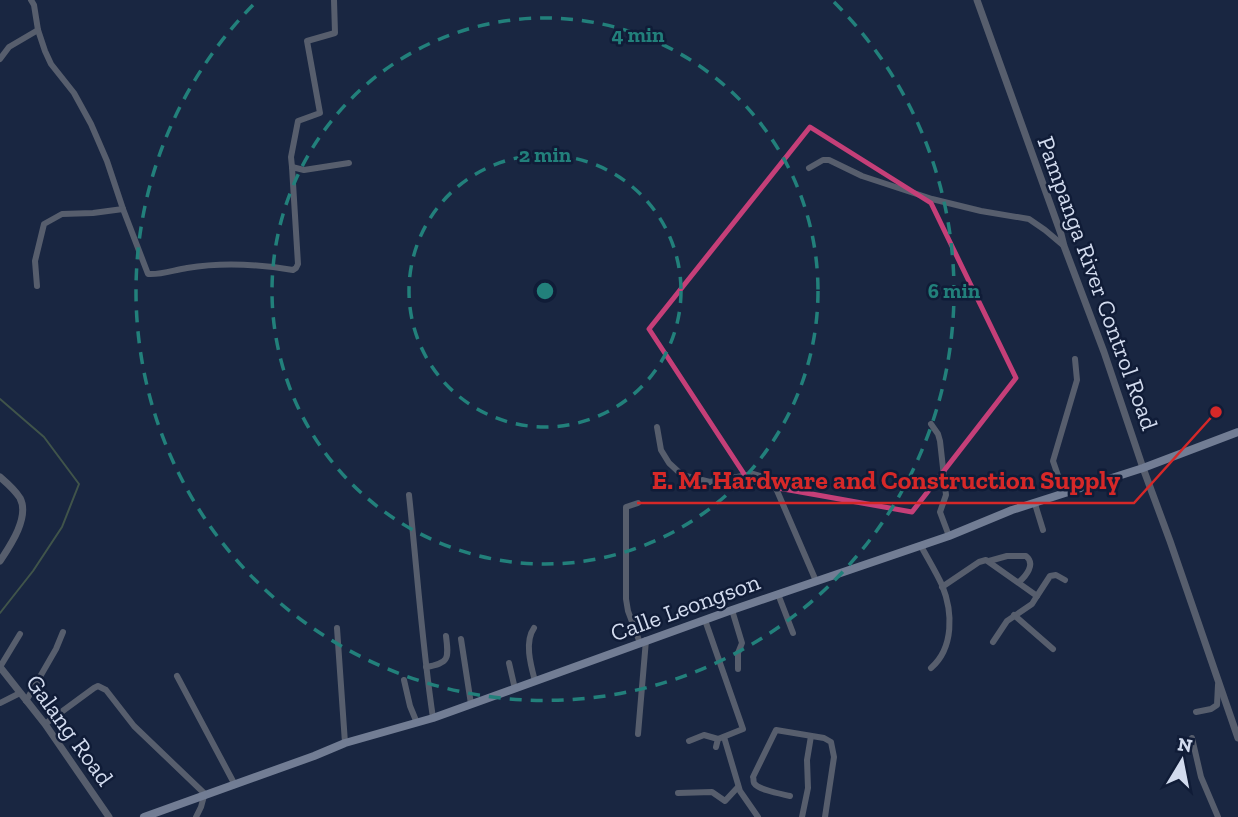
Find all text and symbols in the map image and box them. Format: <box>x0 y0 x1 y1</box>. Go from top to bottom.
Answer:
text: 4 min <box>611 22 665 47</box>
street label: Pampanga River Control Road <box>1031 132 1165 434</box>
text: 2 min <box>519 142 572 167</box>
text: 6 min <box>928 278 981 303</box>
centre of rings <box>533 279 557 303</box>
callout: E. M. Hardware and Construction Supply <box>637 456 1134 503</box>
text: E. M. Hardware and Construction Supply <box>652 464 1120 496</box>
street label: Calle Leongson <box>606 566 764 647</box>
street label: Galang Road <box>20 669 120 791</box>
north arrow <box>1147 726 1217 796</box>
text: N <box>1176 732 1194 757</box>

